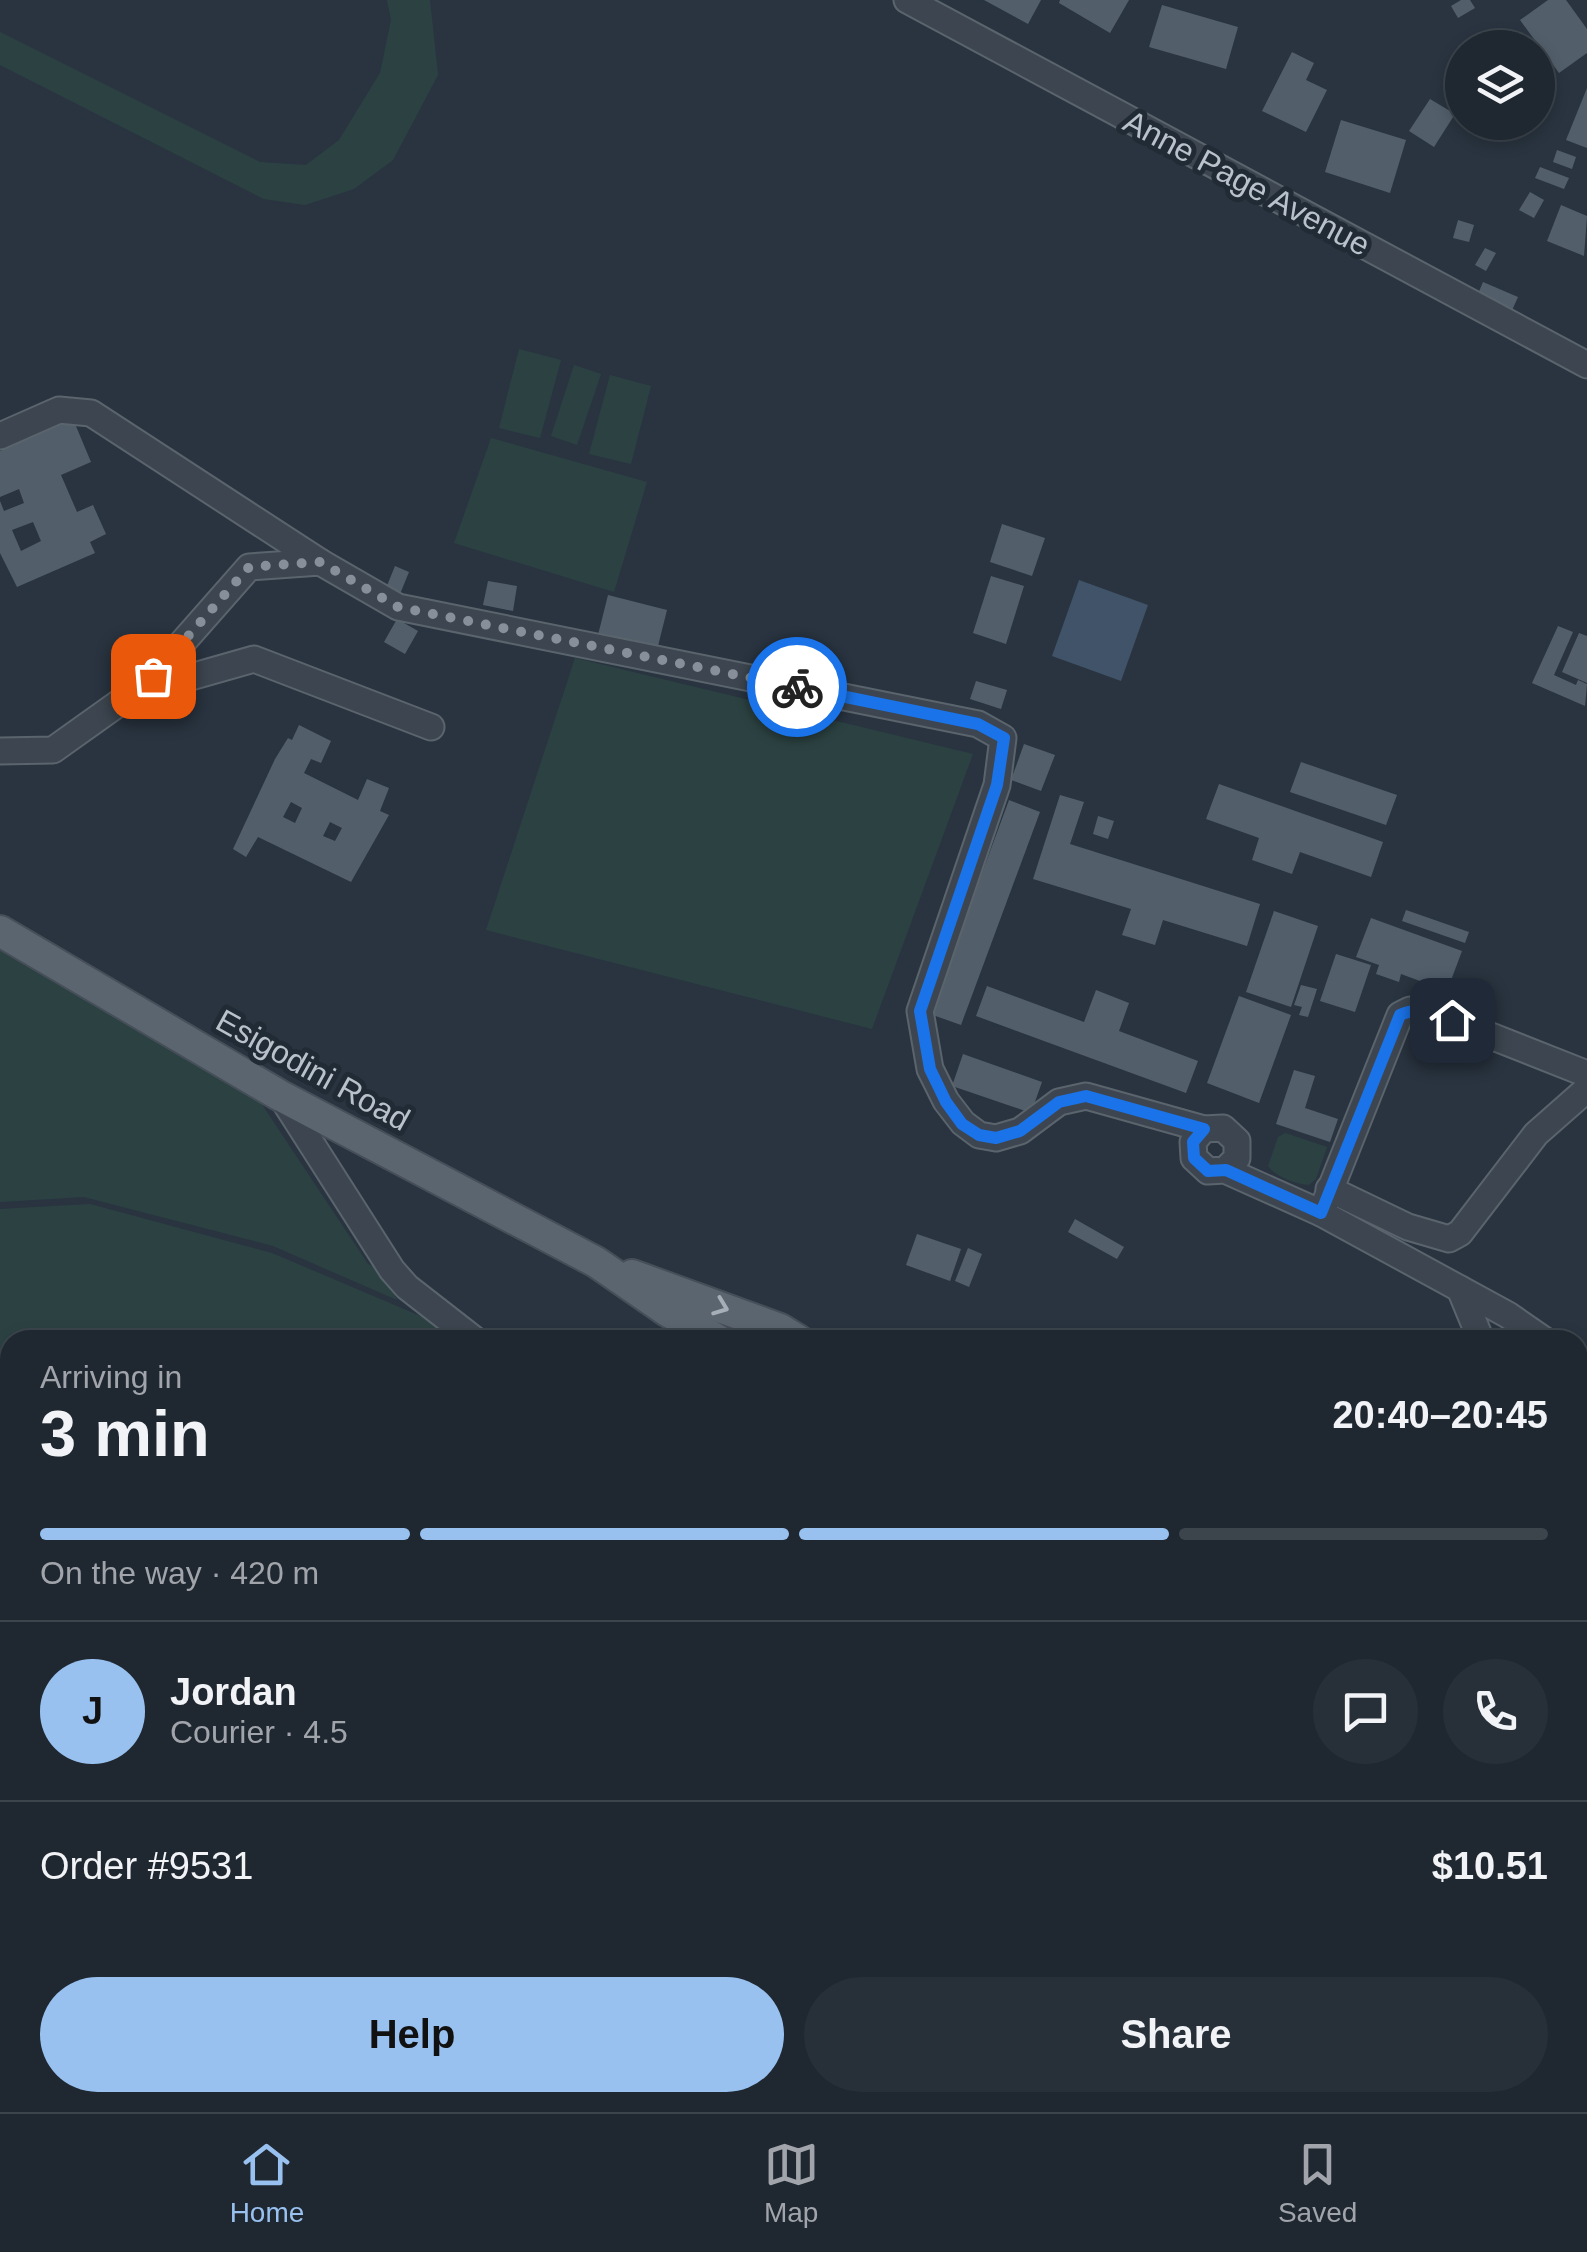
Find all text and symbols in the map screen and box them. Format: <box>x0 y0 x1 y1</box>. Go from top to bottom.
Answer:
map controls <box>1445 30 1555 140</box>
button: layers <box>1445 30 1555 140</box>
street label: Anne Page Avenue <box>1118 103 1376 263</box>
pin <box>111 634 196 719</box>
courier <box>747 637 847 737</box>
icon: bag <box>126 649 181 704</box>
icon: bike <box>770 660 825 715</box>
pin <box>1410 978 1495 1063</box>
icon: home <box>1425 993 1480 1048</box>
street label: Esigodini Road <box>210 1002 416 1138</box>
one-way arrow <box>711 1295 729 1315</box>
text: Arriving in <box>40 1359 182 1395</box>
text: 20:40–20:45 <box>1332 1394 1548 1436</box>
text: 3 min <box>40 1397 210 1470</box>
text: On the way · 420 m <box>40 1555 319 1591</box>
button: chat <box>1313 1659 1418 1764</box>
button: phone <box>1443 1659 1548 1764</box>
text: Jordan <box>170 1671 297 1713</box>
text: J <box>82 1690 103 1732</box>
text: Courier · 4.5 <box>170 1714 348 1750</box>
text: Order #9531 <box>40 1845 253 1887</box>
text: $10.51 <box>1432 1845 1548 1887</box>
button: Help <box>40 1977 784 2092</box>
button: Share <box>804 1977 1548 2092</box>
tab: Home <box>230 2137 304 2229</box>
tab: Map <box>764 2137 819 2229</box>
tab: Saved <box>1278 2137 1357 2229</box>

